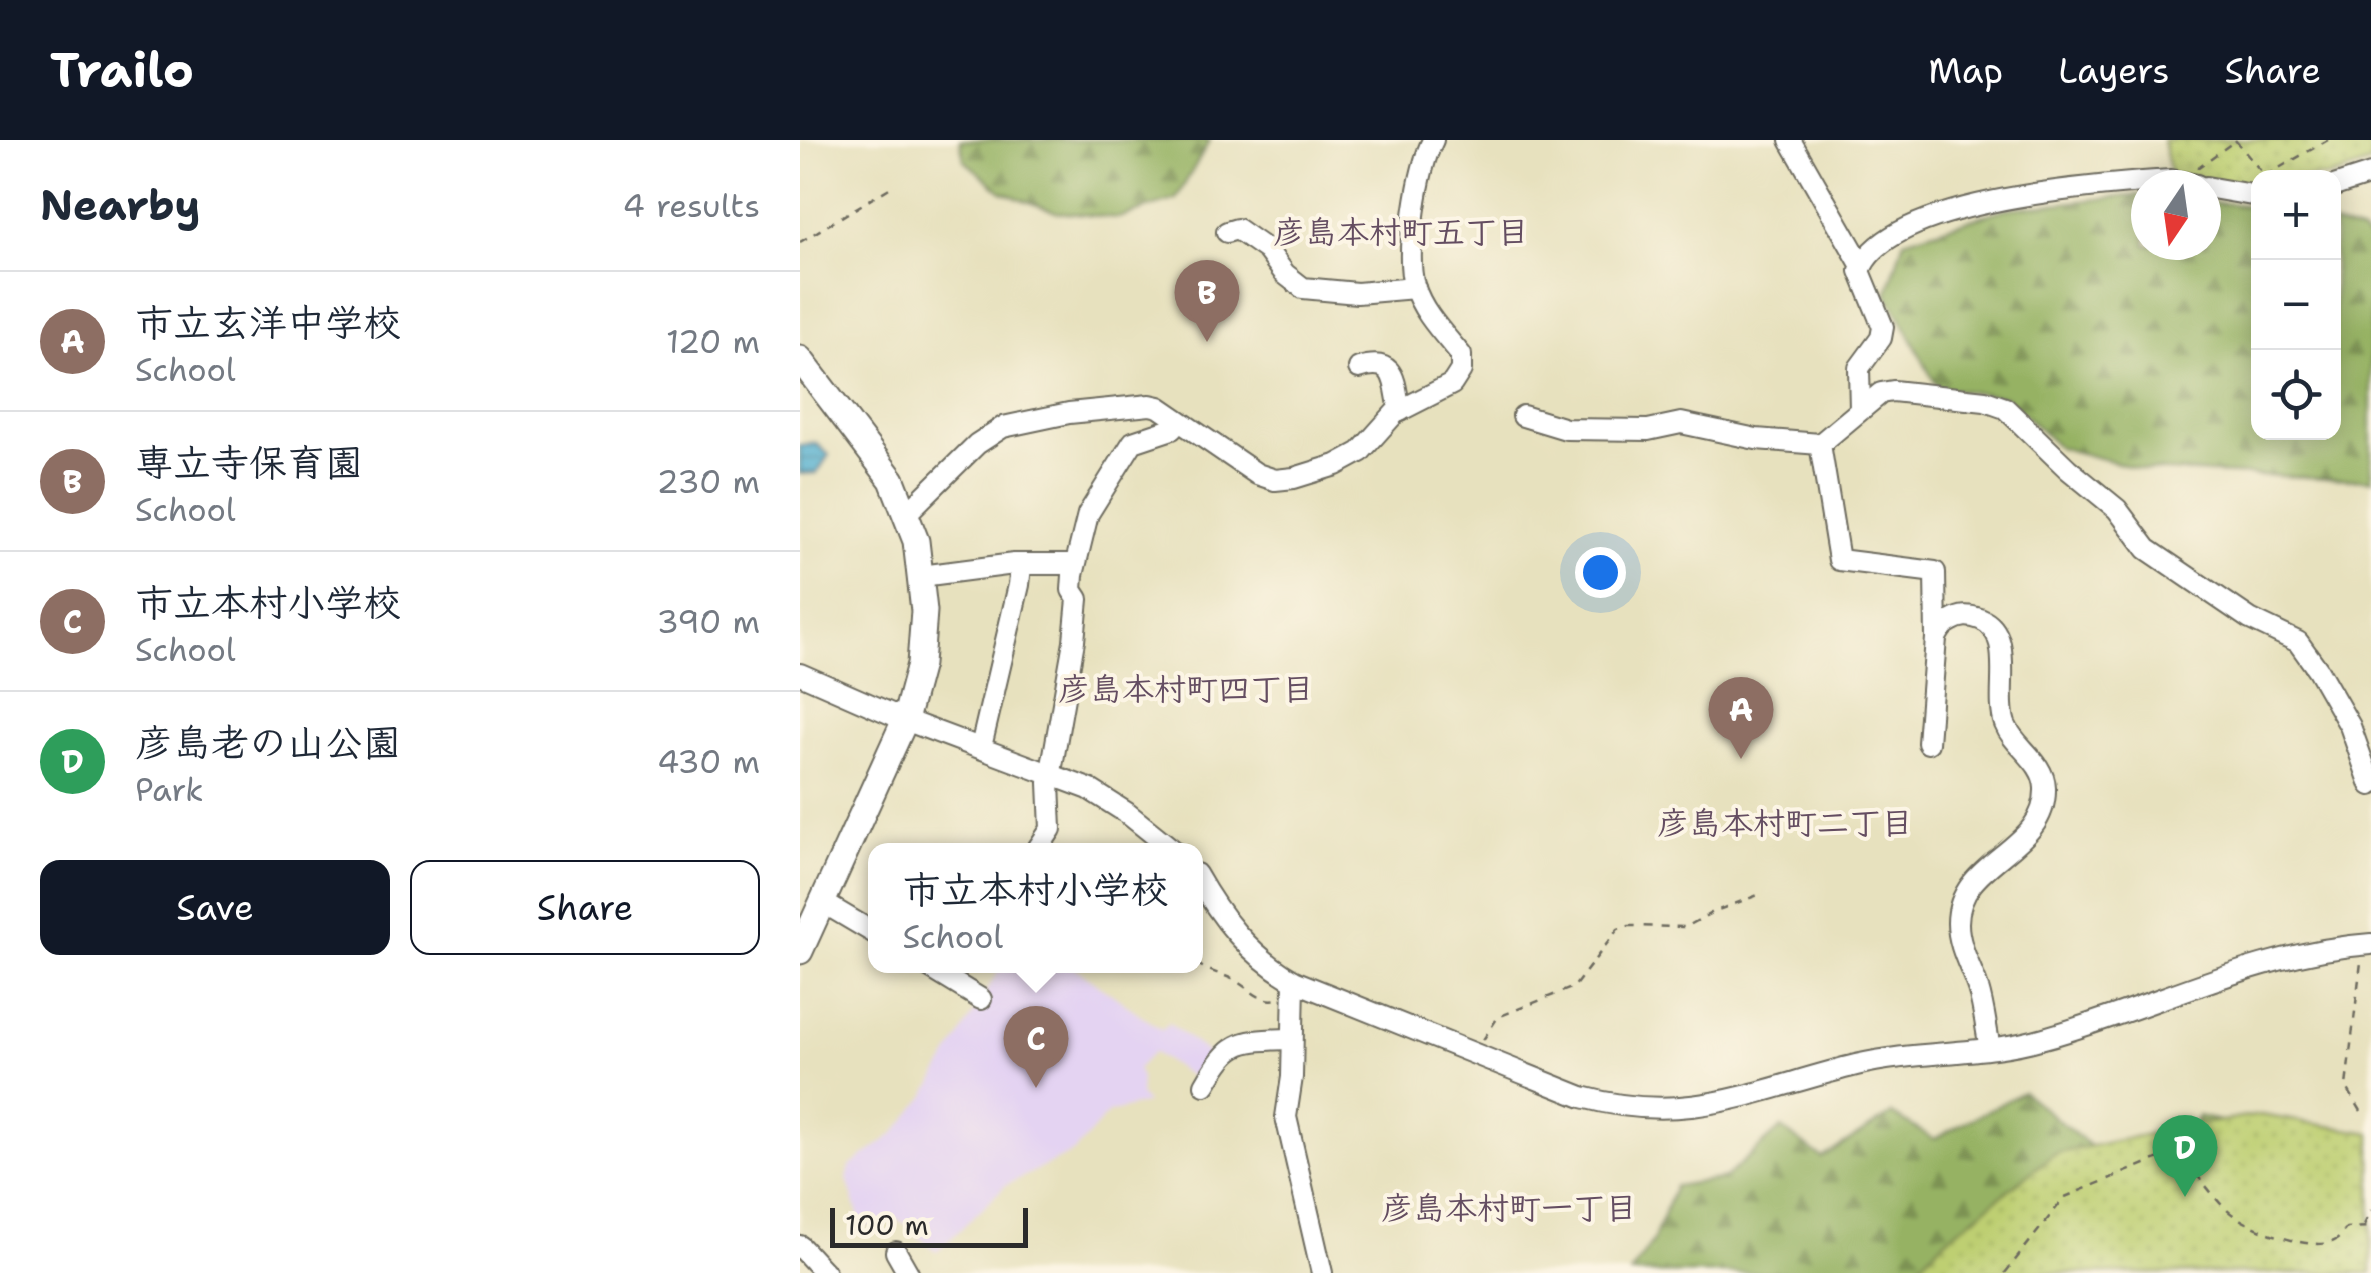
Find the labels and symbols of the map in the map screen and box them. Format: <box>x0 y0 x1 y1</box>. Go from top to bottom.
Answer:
north arrow <box>2131 170 2221 260</box>
district label: 彦島本村町五丁目 <box>1273 210 1529 253</box>
pin: B <box>1174 260 1240 342</box>
your location <box>1575 547 1626 598</box>
district label: 彦島本村町四丁目 <box>1058 667 1314 710</box>
pin: A <box>1708 676 1774 759</box>
district label: 彦島本村町二丁目 <box>1657 801 1913 844</box>
pin: C <box>1004 1006 1068 1088</box>
pin: D <box>2152 1114 2218 1197</box>
district label: 彦島本村町一丁目 <box>1381 1186 1637 1229</box>
scale bar <box>830 1203 1028 1248</box>

